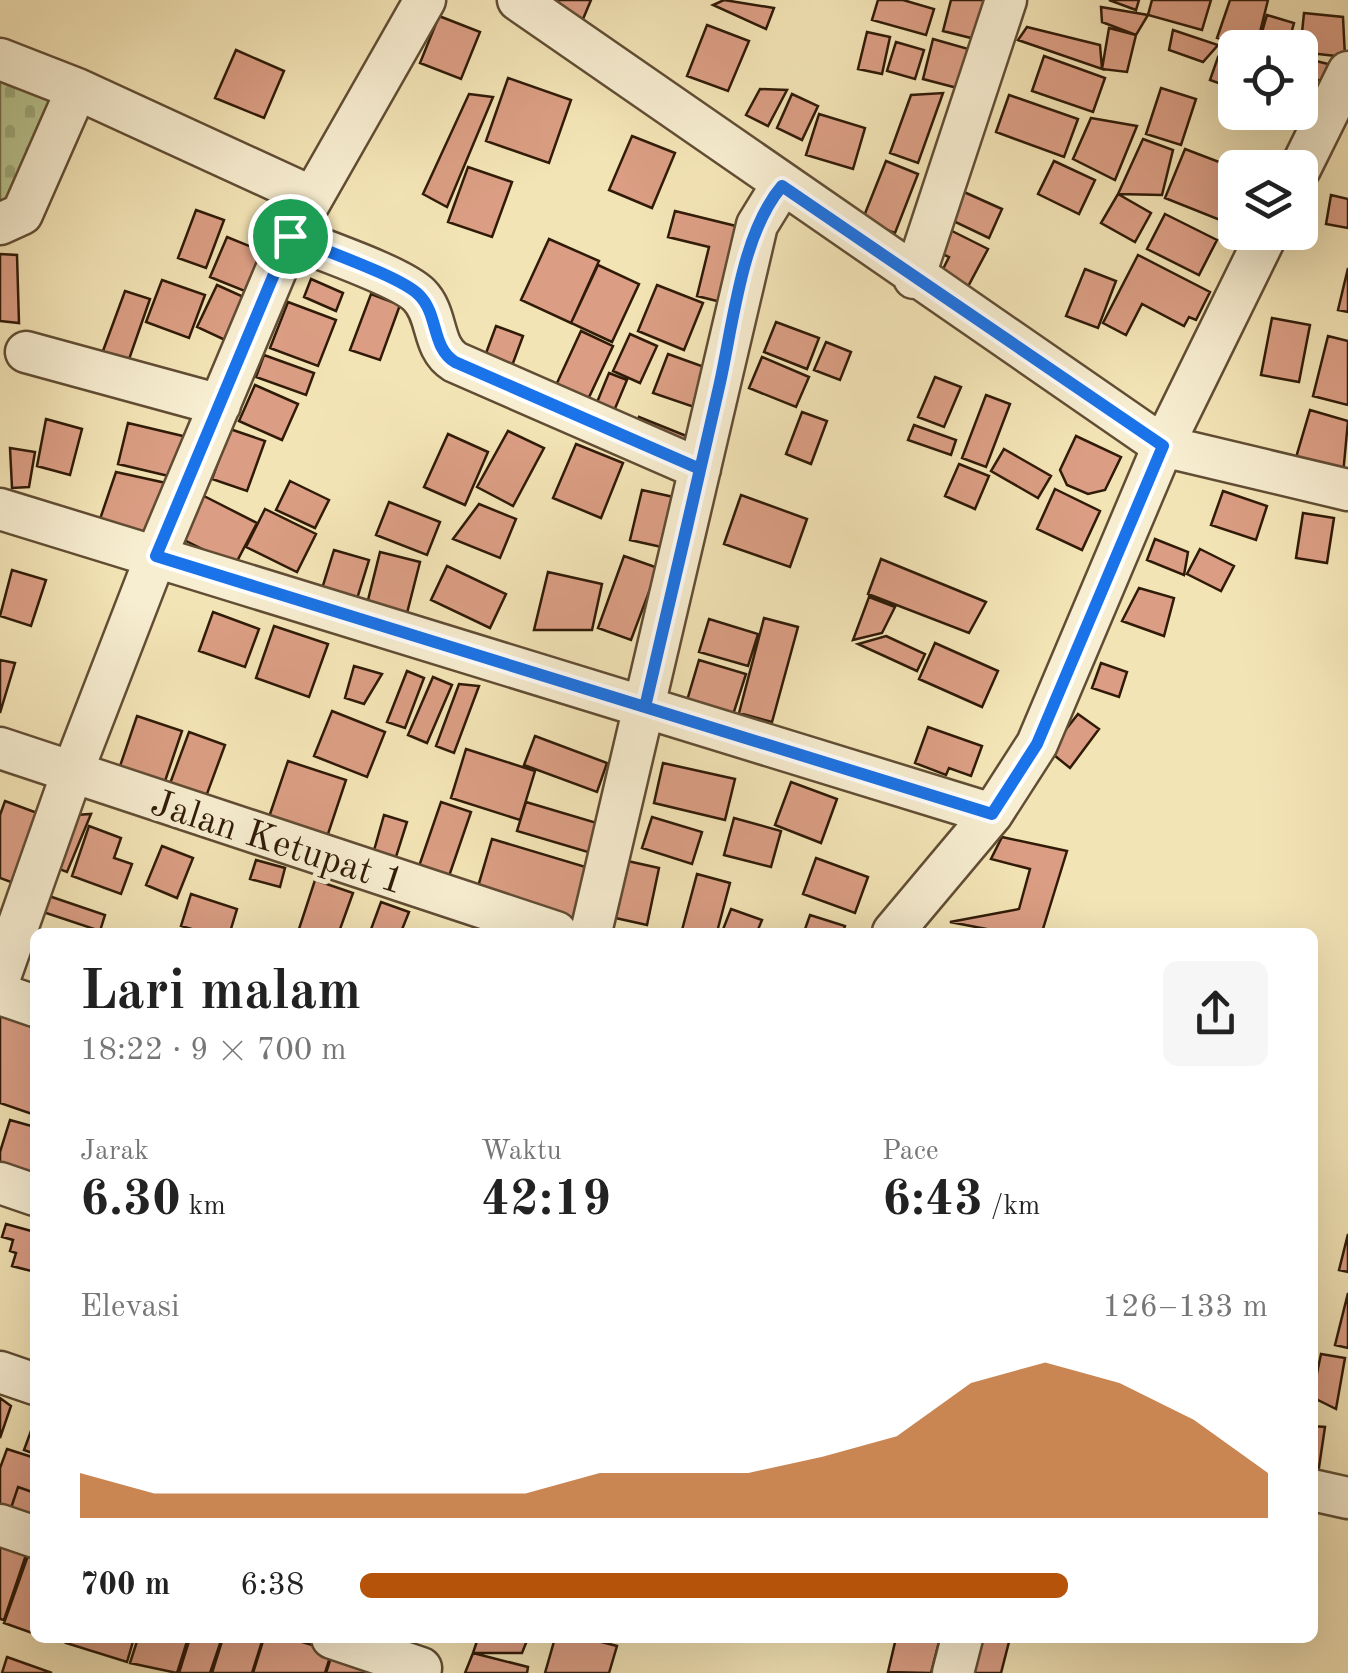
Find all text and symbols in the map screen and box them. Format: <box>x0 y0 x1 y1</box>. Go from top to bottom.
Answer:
map controls <box>1218 30 1318 250</box>
button: locate <box>1218 30 1318 130</box>
button: layers <box>1218 150 1318 250</box>
pin <box>248 194 333 279</box>
icon: arrive <box>263 209 318 264</box>
street label: Jalan Ketupat 1 <box>146 785 408 903</box>
button: share <box>1163 961 1268 1066</box>
text: Lari malam <box>80 966 361 1021</box>
text: 18:22 · 9 × 700 m <box>80 1035 347 1067</box>
text: Jarak <box>80 1138 149 1166</box>
text: Waktu <box>481 1138 562 1166</box>
text: Pace <box>882 1138 939 1166</box>
text: 6.30 <box>80 1176 181 1226</box>
text: 42:19 <box>481 1176 611 1226</box>
text: 6:43 <box>882 1176 983 1226</box>
text: km <box>181 1193 226 1221</box>
text: /km <box>983 1193 1040 1221</box>
text: Elevasi <box>80 1292 180 1324</box>
text: 126–133 m <box>1102 1292 1268 1324</box>
text: 700 m <box>80 1570 170 1602</box>
text: 6:38 <box>240 1570 305 1602</box>

